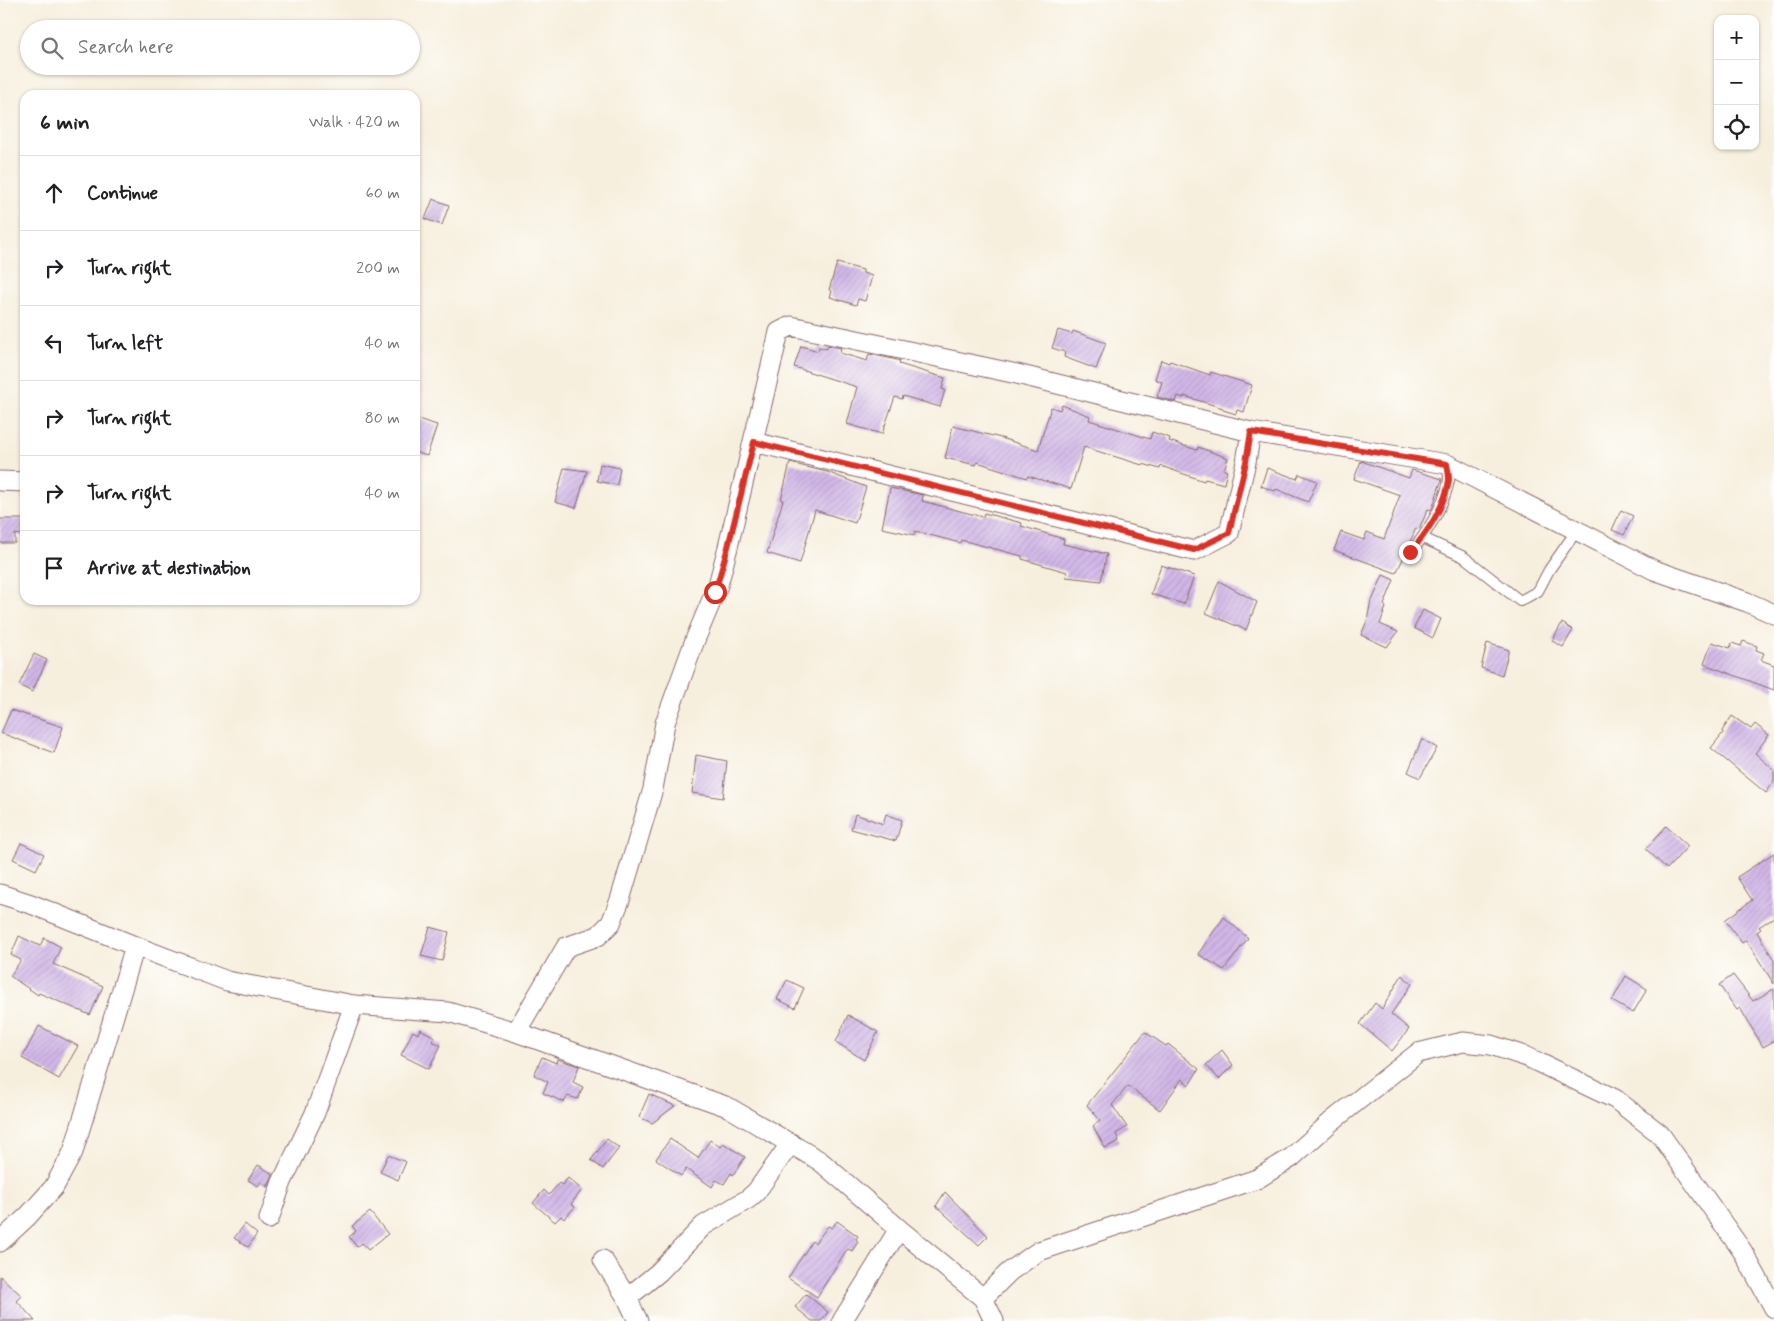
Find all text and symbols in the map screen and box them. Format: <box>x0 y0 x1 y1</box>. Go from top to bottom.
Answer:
map controls <box>1714 15 1759 150</box>
button: + <box>1714 15 1759 60</box>
search box <box>20 20 420 75</box>
icon: search <box>38 34 66 62</box>
text: Search here <box>78 35 174 60</box>
button: − <box>1714 60 1759 105</box>
button: locate <box>1714 105 1759 150</box>
text: 6 min <box>40 109 90 137</box>
text: Walk · 420 m <box>309 112 400 133</box>
icon: ahead <box>40 179 68 207</box>
text: Continue <box>87 181 158 206</box>
text: 60 m <box>366 183 400 204</box>
icon: right <box>40 254 68 282</box>
text: Turn right <box>87 256 171 281</box>
text: 200 m <box>356 258 400 279</box>
icon: left <box>40 329 68 357</box>
text: Turn left <box>87 331 163 356</box>
text: 40 m <box>364 333 400 354</box>
icon: right <box>40 404 68 432</box>
text: Turn right <box>87 406 171 431</box>
text: 80 m <box>365 408 400 429</box>
icon: right <box>40 479 68 507</box>
text: Turn right <box>87 481 171 506</box>
text: 40 m <box>364 483 400 504</box>
route end <box>1399 541 1422 564</box>
icon: arrive <box>40 554 68 582</box>
text: Arrive at destination <box>87 556 251 581</box>
route start <box>704 581 727 604</box>

